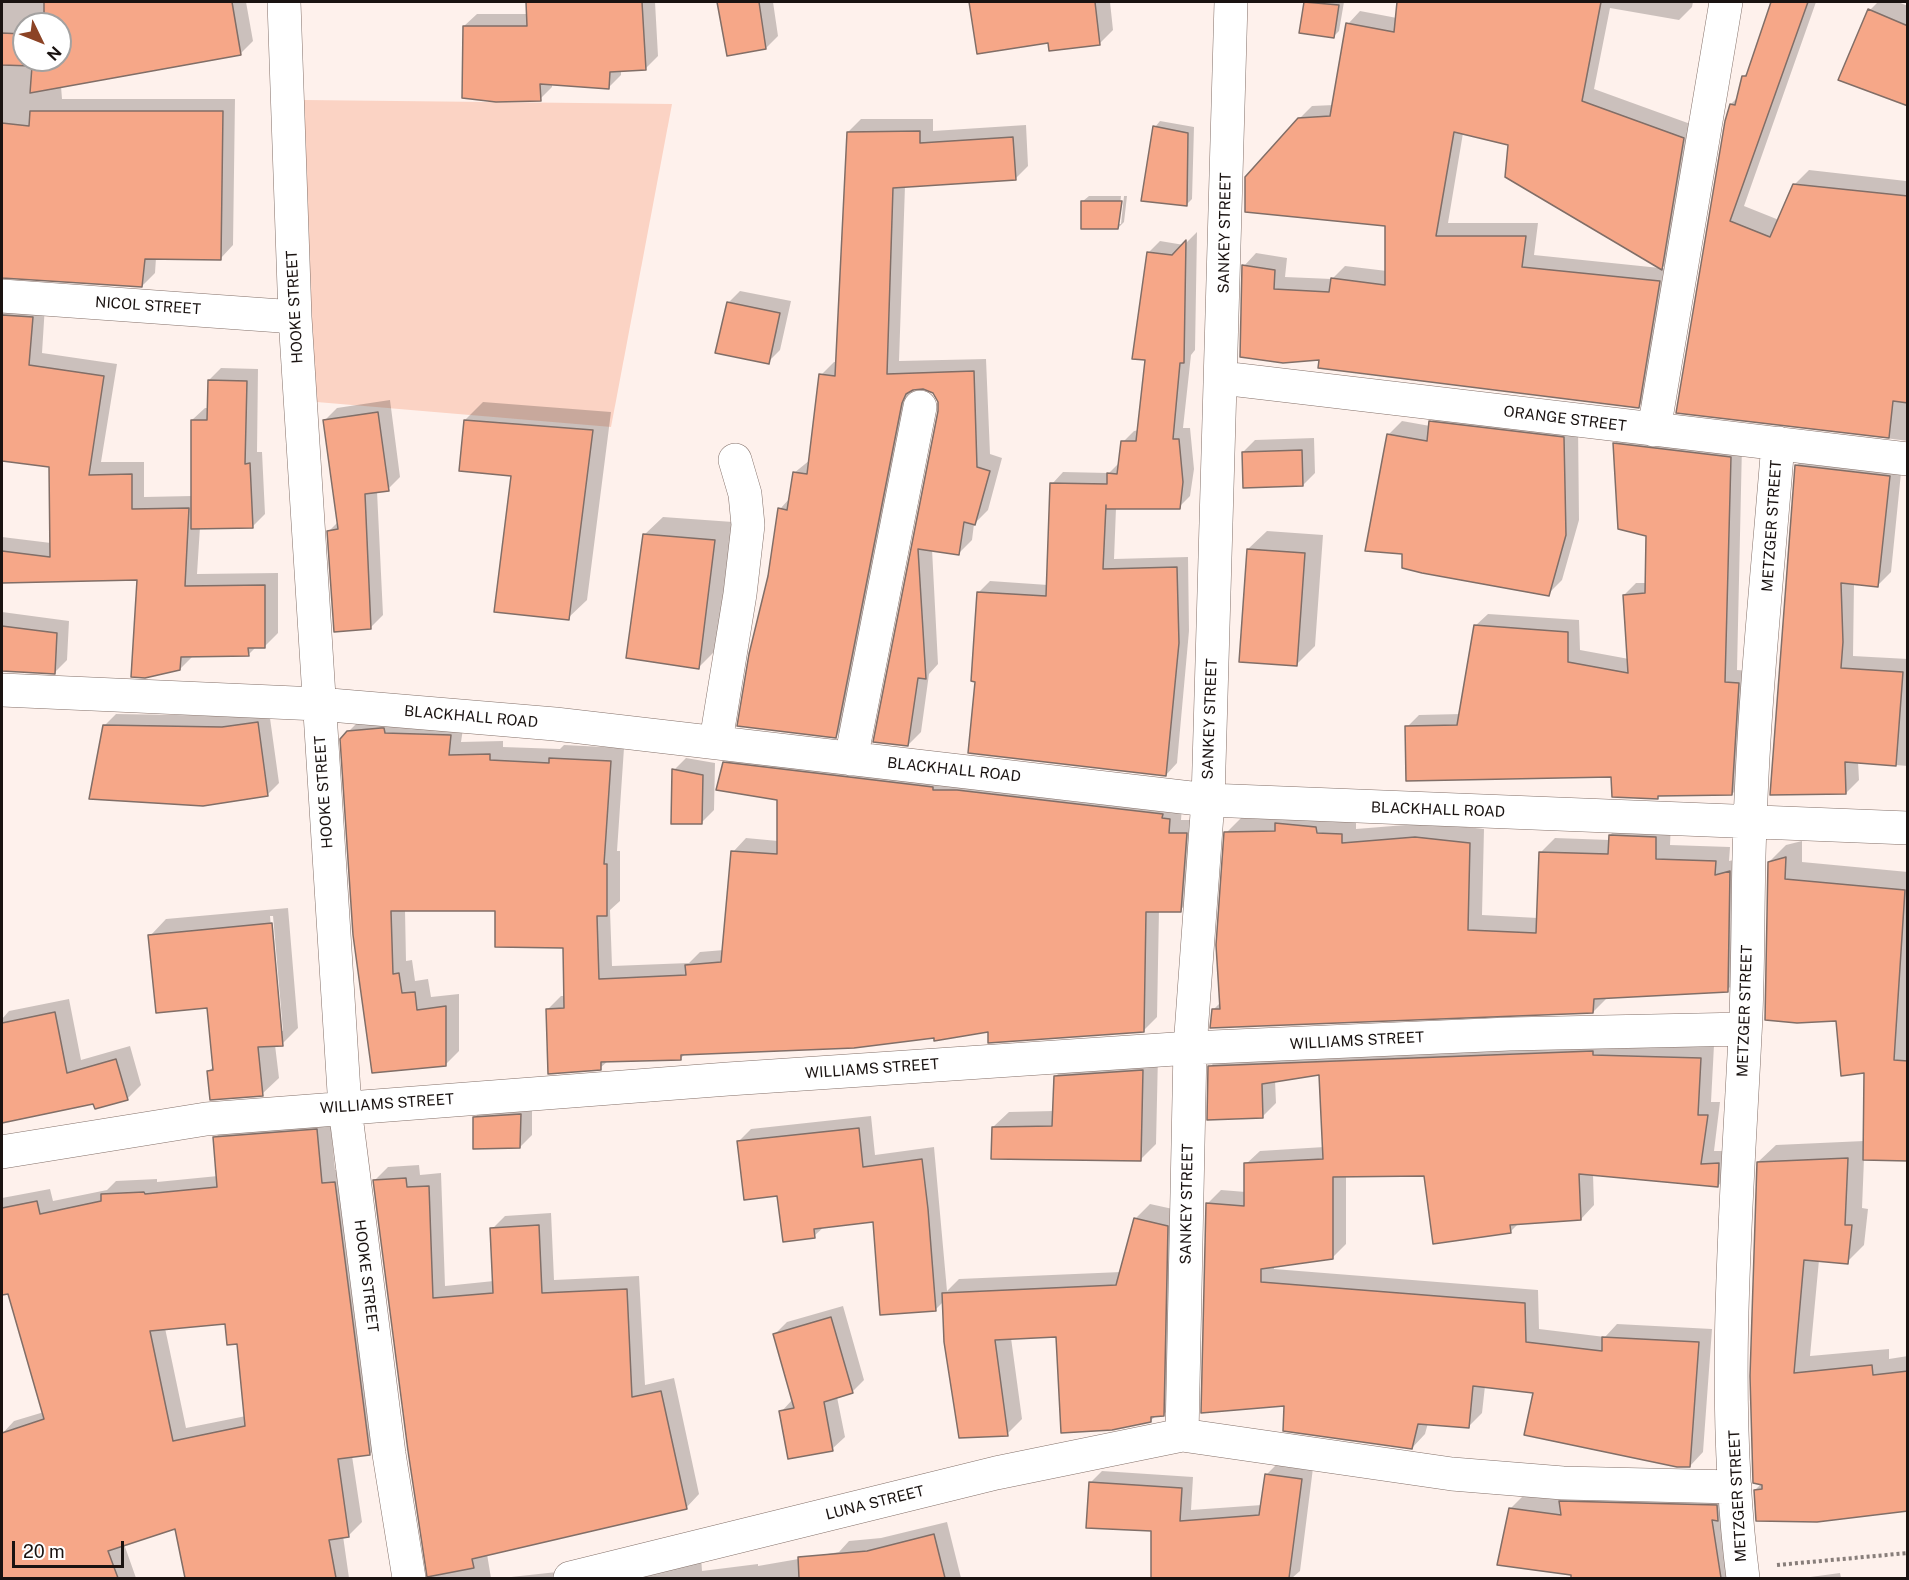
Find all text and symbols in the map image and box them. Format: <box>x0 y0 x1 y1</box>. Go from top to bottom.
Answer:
north arrow <box>12 12 72 72</box>
text: N <box>43 42 65 64</box>
street label: SANKEY STREET <box>1215 172 1235 294</box>
street label: HOOKE STREET <box>283 250 307 364</box>
street label: NICOL STREET <box>95 293 201 319</box>
street label: ORANGE STREET <box>1502 403 1628 435</box>
street label: METZGER STREET <box>1758 459 1786 593</box>
street label: SANKEY STREET <box>1199 658 1221 780</box>
street label: BLACKHALL ROAD <box>403 702 539 732</box>
street label: HOOKE STREET <box>311 735 337 849</box>
street label: BLACKHALL ROAD <box>886 754 1022 786</box>
street label: BLACKHALL ROAD <box>1371 799 1505 821</box>
street label: METZGER STREET <box>1734 945 1756 1077</box>
street label: WILLIAMS STREET <box>1289 1028 1425 1054</box>
street label: WILLIAMS STREET <box>804 1055 940 1083</box>
street label: WILLIAMS STREET <box>319 1090 455 1118</box>
street label: SANKEY STREET <box>1177 1143 1197 1265</box>
street label: HOOKE STREET <box>350 1219 382 1333</box>
street label: METZGER STREET <box>1726 1429 1750 1563</box>
street label: LUNA STREET <box>824 1482 926 1524</box>
scale bar <box>15 1529 128 1567</box>
text: 20 m <box>23 1541 65 1562</box>

